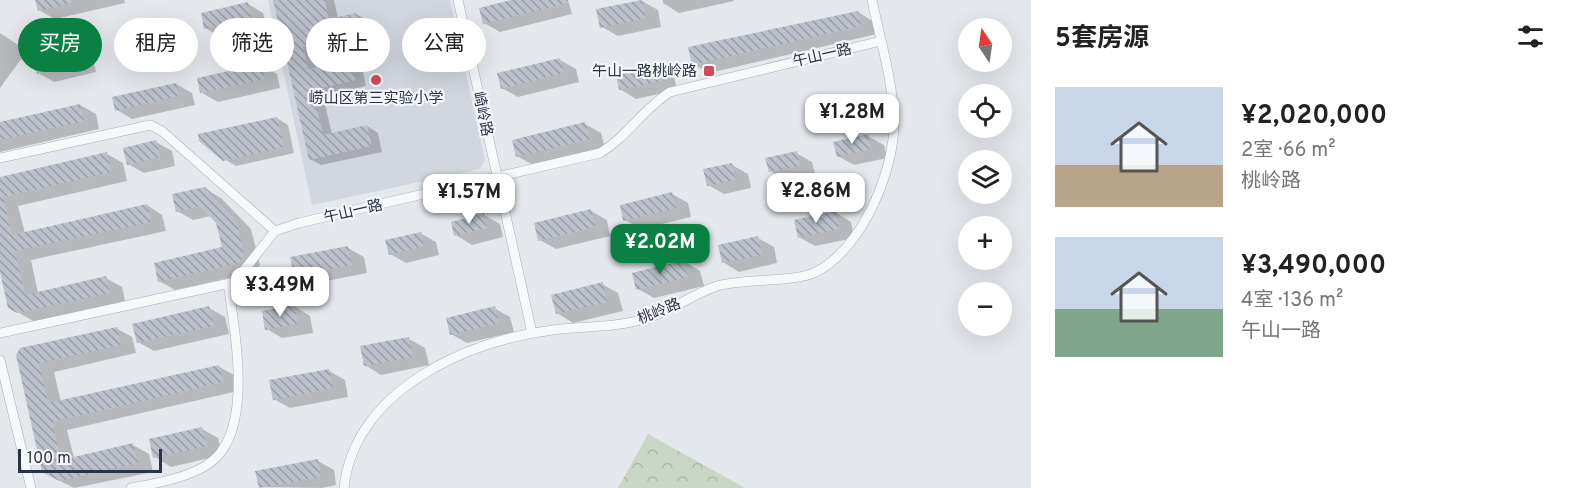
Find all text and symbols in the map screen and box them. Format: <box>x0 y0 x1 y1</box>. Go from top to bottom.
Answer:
chip: 买房 <box>18 18 102 72</box>
chip: 租房 <box>114 18 198 72</box>
chip: 筛选 <box>210 18 294 72</box>
chip: 新上 <box>306 18 390 72</box>
chip: 公寓 <box>402 18 486 72</box>
north arrow <box>958 18 1012 72</box>
map controls <box>958 18 1012 336</box>
icon: filters <box>1514 20 1547 53</box>
text: 5套房源 <box>1055 23 1149 56</box>
street label: 午山一路 <box>791 40 854 72</box>
place label: 午山一路桃岭路 <box>592 62 697 82</box>
marker: 午山一路桃岭路 <box>702 64 716 78</box>
marker: 崂山区第三实验小学 <box>369 73 383 87</box>
button: locate <box>958 84 1012 138</box>
place label: 崂山区第三实验小学 <box>308 90 444 109</box>
street label: 崎岭路 <box>468 90 496 138</box>
pin: ¥1.28M <box>803 94 901 145</box>
text: ¥1.28M <box>819 100 885 126</box>
text: ¥2,020,000 <box>1241 100 1387 133</box>
icon: home <box>1103 111 1175 183</box>
text: 2室 · 66 m² <box>1241 138 1335 164</box>
button: layers <box>958 150 1012 204</box>
text: 桃岭路 <box>1241 169 1301 195</box>
pin: ¥2.86M <box>767 173 865 224</box>
pin: ¥1.57M <box>420 174 518 225</box>
text: ¥2.86M <box>781 179 851 205</box>
text: ¥1.57M <box>437 180 501 206</box>
street label: 午山一路 <box>322 196 385 228</box>
button: + <box>958 216 1012 270</box>
pin: ¥2.02M <box>611 224 709 275</box>
text: ¥2.02M <box>625 230 695 256</box>
text: ¥3,490,000 <box>1241 250 1386 283</box>
icon: home <box>1103 261 1175 333</box>
pin: ¥3.49M <box>231 267 329 318</box>
text: ¥3.49M <box>245 273 315 299</box>
button: − <box>958 282 1012 336</box>
text: 4室 · 136 m² <box>1241 288 1343 314</box>
street label: 桃岭路 <box>635 294 684 330</box>
text: 午山一路 <box>1241 319 1321 345</box>
scale bar <box>18 446 162 474</box>
text: 100 m <box>27 449 71 469</box>

